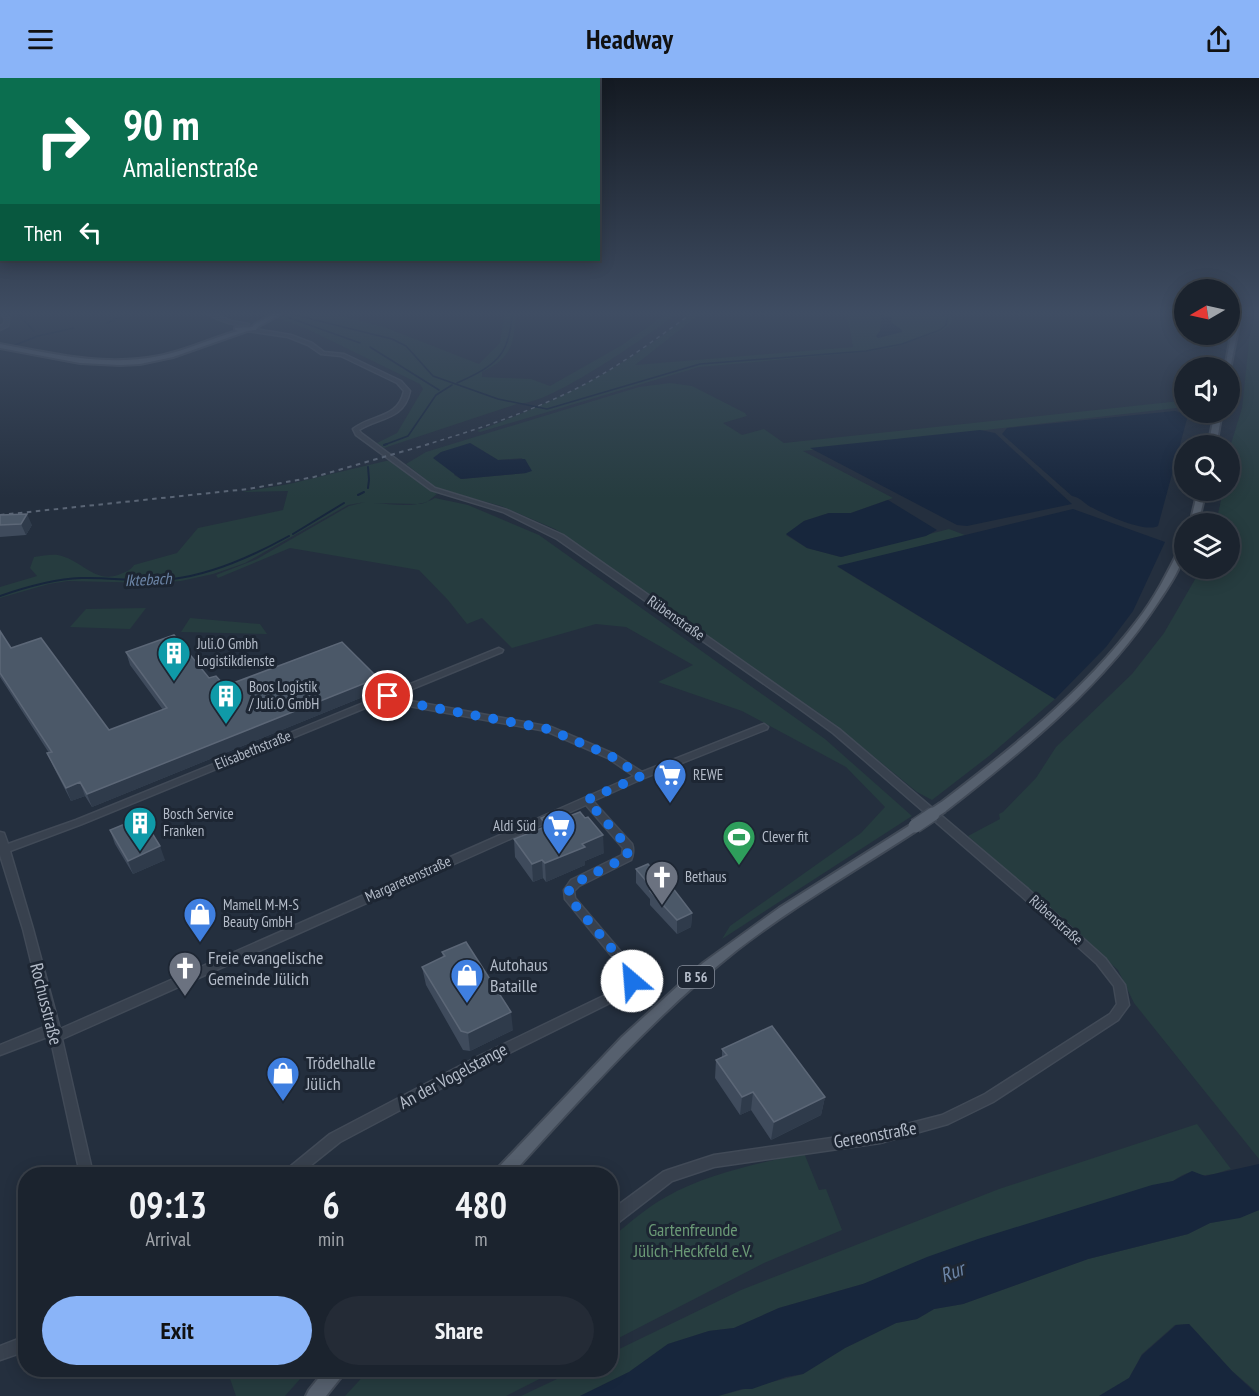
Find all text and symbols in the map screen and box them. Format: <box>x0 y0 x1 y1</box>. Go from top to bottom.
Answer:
text: Headway <box>586 22 673 56</box>
icon: menu <box>24 23 57 56</box>
icon: share <box>1202 23 1235 56</box>
text: 90 m <box>123 97 200 152</box>
icon: right <box>24 102 102 180</box>
text: Amalienstraße <box>123 150 258 184</box>
icon: left <box>74 216 107 249</box>
text: Then <box>24 219 62 247</box>
north arrow <box>1174 279 1240 345</box>
map controls <box>1174 279 1240 579</box>
button: sound <box>1174 357 1240 423</box>
button: search <box>1174 435 1240 501</box>
button: layers <box>1174 513 1240 579</box>
water label: Iktebach <box>124 568 173 590</box>
street label: Rübenstraße <box>644 591 709 644</box>
place label: Juli.O Gmbh Logistikdienste <box>196 634 275 670</box>
building icon: Juli.O Gmbh Logistikdienste <box>156 635 192 682</box>
pin <box>362 670 413 721</box>
place label: Boos Logistik / Juli.O GmbH <box>248 677 319 713</box>
building icon: Boos Logistik / Juli.O GmbH <box>208 678 244 725</box>
icon: arrive <box>371 679 404 712</box>
street label: Elisabethstraße <box>212 726 294 773</box>
supermarket icon: REWE <box>652 757 688 804</box>
place label: REWE <box>693 765 723 784</box>
place label: Bosch Service Franken <box>163 804 234 840</box>
building icon: Bosch Service Franken <box>122 805 158 852</box>
supermarket icon: Aldi Süd <box>541 808 577 855</box>
place label: Aldi Süd <box>493 816 536 835</box>
sports icon: Clever fit <box>721 819 757 866</box>
place label: Clever fit <box>762 827 808 846</box>
street label: Margaretenstraße <box>362 851 454 906</box>
church icon: Bethaus <box>644 859 680 906</box>
place label: Bethaus <box>685 867 727 886</box>
street label: Rübenstraße <box>1026 891 1087 949</box>
place label: Mamell M-M-S Beauty GmbH <box>223 895 299 931</box>
shop icon: Mamell M-M-S Beauty GmbH <box>182 896 218 943</box>
place label: Freie evangelische Gemeinde Jülich <box>208 946 323 990</box>
position arrow <box>600 949 664 1013</box>
church icon: Freie evangelische Gemeinde Jülich <box>167 950 203 997</box>
place label: Autohaus Bataille <box>490 953 548 997</box>
shop icon: Autohaus Bataille <box>449 957 485 1004</box>
street label: Rochusstraße <box>25 961 68 1047</box>
road number: B 56 <box>678 966 714 988</box>
street label: An der Vogelstange <box>394 1037 511 1114</box>
place label: Trödelhalle Jülich <box>305 1051 376 1095</box>
shop icon: Trödelhalle Jülich <box>265 1055 301 1102</box>
street label: Gereonstraße <box>832 1116 918 1153</box>
text: 09:13 <box>129 1181 207 1228</box>
text: 6 <box>322 1181 340 1228</box>
text: 480 <box>455 1181 507 1228</box>
park label: Gartenfreunde Jülich-Heckfeld e.V. <box>633 1218 752 1262</box>
text: Arrival <box>145 1226 191 1252</box>
text: min <box>318 1226 344 1252</box>
text: m <box>475 1226 488 1252</box>
water label: Rur <box>936 1255 970 1288</box>
button: Exit <box>42 1296 312 1365</box>
button: Share <box>324 1296 594 1365</box>

